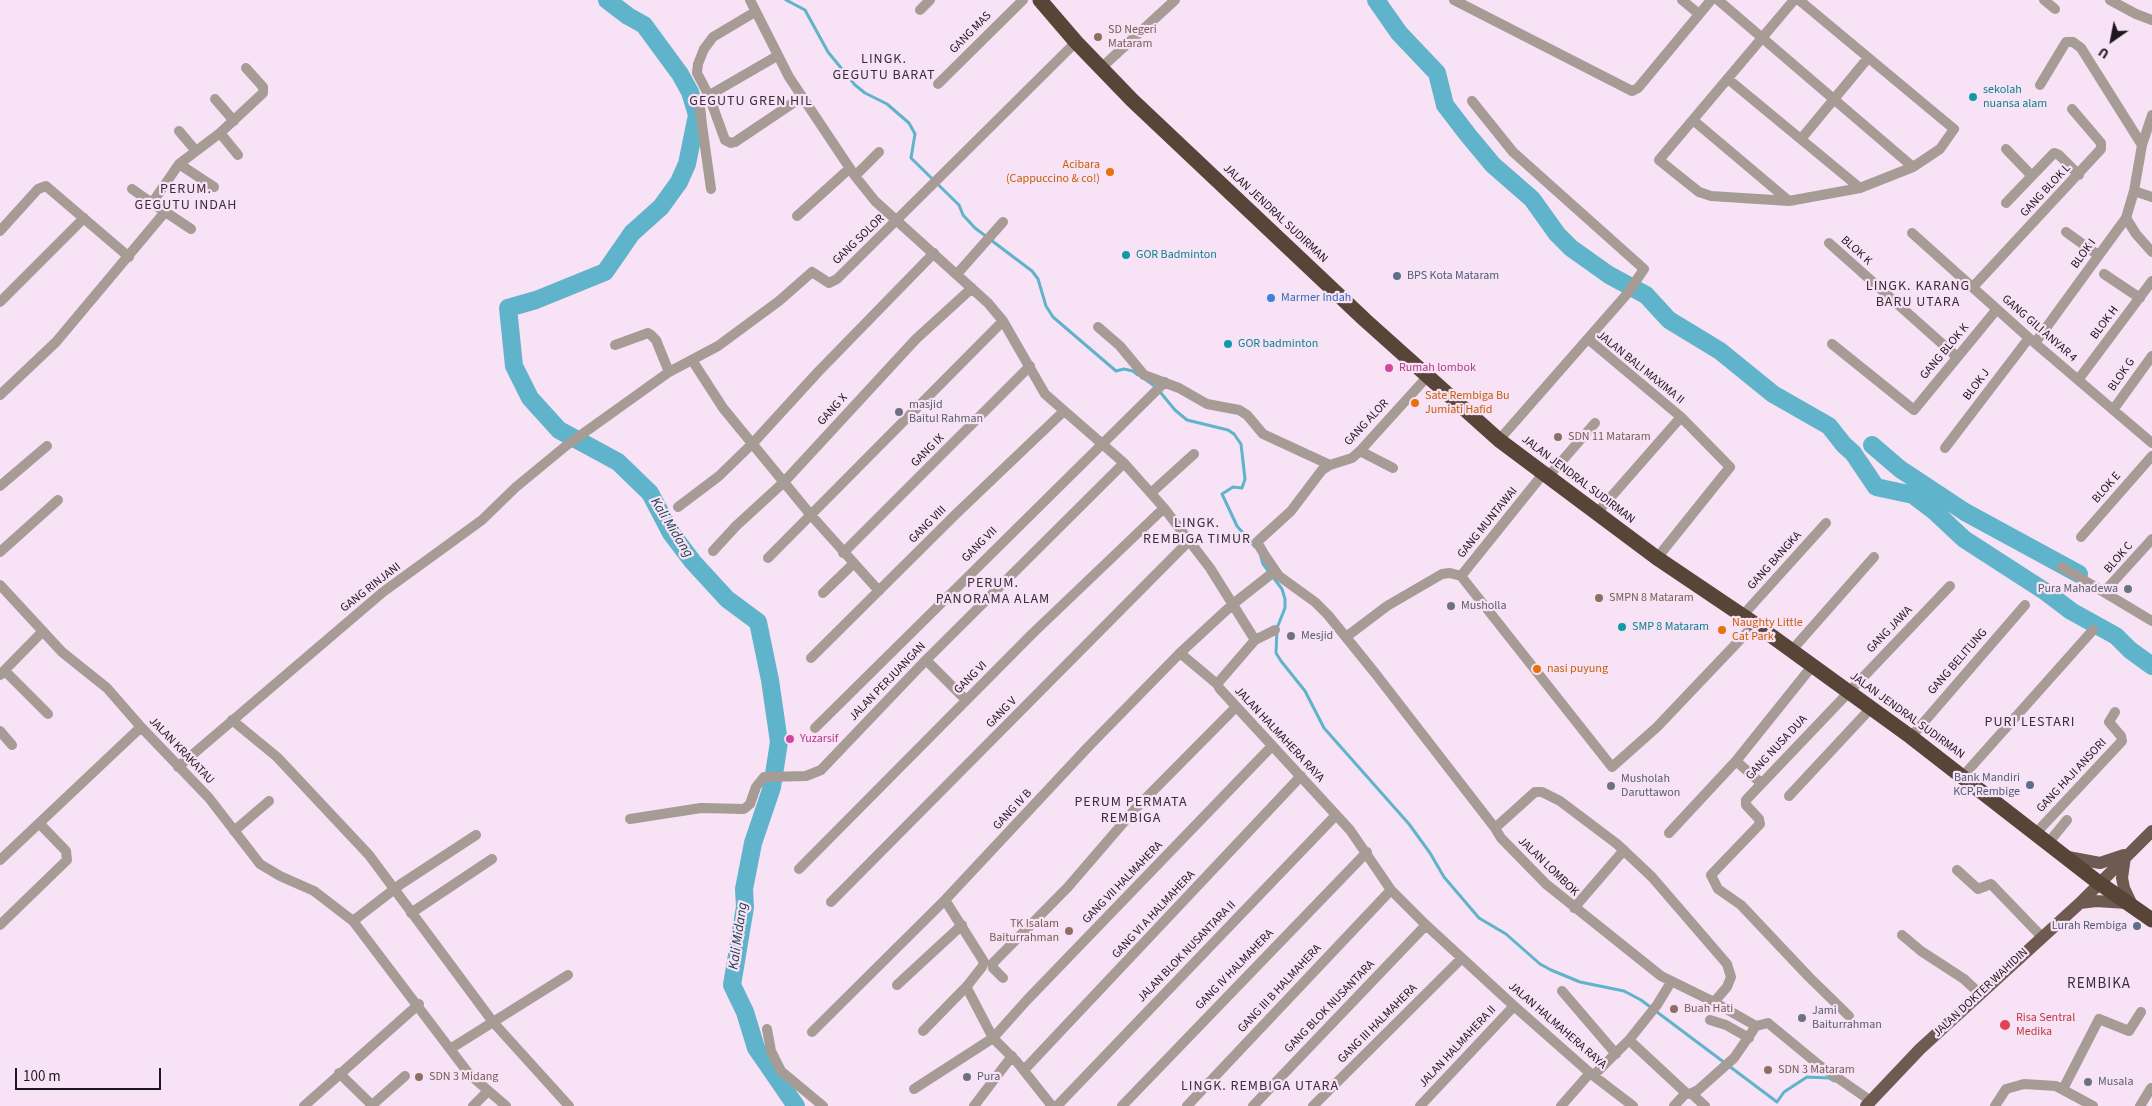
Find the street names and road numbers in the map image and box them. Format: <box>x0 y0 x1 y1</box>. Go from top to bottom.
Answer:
street label: GANG MAS <box>947 9 995 57</box>
street label: JALAN JENDRAL SUDIRMAN <box>1220 162 1330 266</box>
street label: GANG BLOK L <box>2018 162 2074 220</box>
street label: GANG SOLOR <box>830 212 888 268</box>
street label: BLOK K <box>1837 233 1875 269</box>
street label: BLOK I <box>2068 236 2100 272</box>
street label: GANG GILI ANYAR 4 <box>1998 292 2080 366</box>
street label: BLOK H <box>2088 304 2122 342</box>
street label: GANG BLOK K <box>1918 321 1972 383</box>
street label: JALAN BALI MAXIMA II <box>1593 328 1687 408</box>
street label: BLOK G <box>2105 356 2139 394</box>
street label: BLOK J <box>1961 366 1993 404</box>
street label: GANG X <box>815 391 851 429</box>
street label: GANG ALOR <box>1342 397 1392 449</box>
street label: GANG IX <box>908 431 948 471</box>
street label: JALAN JENDRAL SUDIRMAN <box>1519 433 1637 527</box>
street label: BLOK E <box>2090 470 2124 506</box>
street label: GANG MUNTAWAI <box>1455 485 1521 561</box>
street label: GANG VIII <box>906 503 950 547</box>
street label: GANG VII <box>959 524 1001 566</box>
street label: GANG BANGKA <box>1745 529 1805 593</box>
street label: BLOK C <box>2102 539 2136 577</box>
street label: GANG RINJANI <box>338 560 404 616</box>
street label: GANG JAWA <box>1864 604 1916 656</box>
street label: GANG BELITUNG <box>1925 626 1991 698</box>
street label: JALAN PERJUANGAN <box>847 640 929 724</box>
street label: GANG VI <box>951 658 991 698</box>
street label: JALAN JENDRAL SUDIRMAN <box>1847 670 1967 762</box>
street label: JALAN HALMAHERA RAYA <box>1231 684 1327 786</box>
street label: GANG V <box>984 694 1020 732</box>
street label: GANG NUSA DUA <box>1743 713 1811 783</box>
street label: JALAN KRAKATAU <box>145 714 217 788</box>
street label: GANG HAJI ANSORI <box>2034 736 2110 816</box>
street label: GANG IV B <box>991 787 1035 833</box>
street label: JALAN LOMBOK <box>1515 834 1581 900</box>
street label: GANG VII HALMAHERA <box>1080 839 1166 927</box>
street label: GANG VI A HALMAHERA <box>1110 868 1198 962</box>
street label: JALAN BLOK NUSANTARA II <box>1135 898 1239 1006</box>
street label: GANG IV HALMAHERA <box>1193 927 1277 1013</box>
street label: GANG III B HALMAHERA <box>1235 942 1325 1036</box>
street label: JALAN DOKTER WAHIDIN <box>1931 945 2031 1041</box>
street label: GANG BLOK NUSANTARA <box>1282 958 1378 1056</box>
street label: JALAN HALMAHERA RAYA <box>1505 979 1609 1073</box>
street label: GANG III HALMAHERA <box>1335 981 1421 1067</box>
street label: JALAN HALMAHERA II <box>1416 1003 1500 1091</box>

